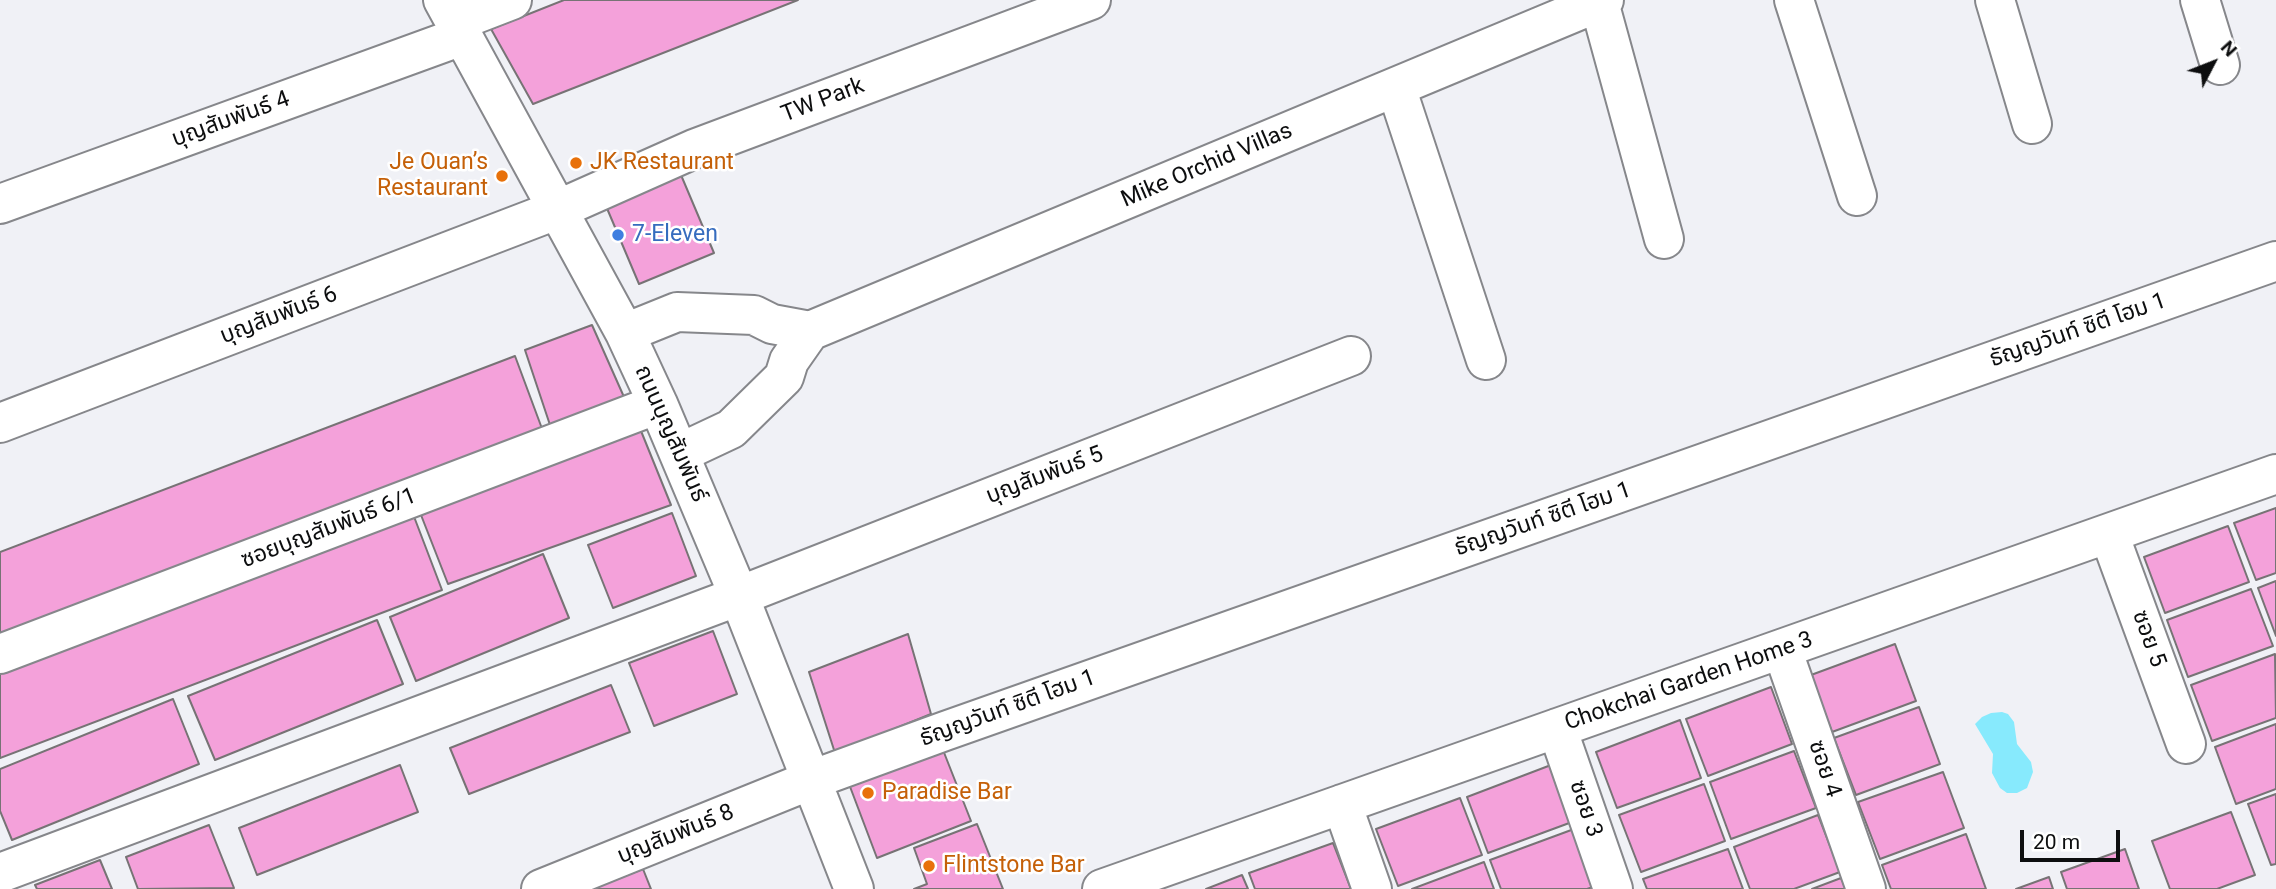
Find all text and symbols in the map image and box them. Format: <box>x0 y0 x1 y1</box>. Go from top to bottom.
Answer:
north arrow <box>2178 28 2248 98</box>
text: N <box>2216 36 2242 61</box>
street label: TW Park <box>778 73 868 129</box>
street label: บุญสัมพันธ์ 4 <box>168 86 294 154</box>
street label: Mike Orchid Villas <box>1117 118 1297 214</box>
place label: Je Ouan’s Restaurant <box>377 149 488 203</box>
place label: JK Restaurant <box>590 149 734 177</box>
marker: JK Restaurant <box>568 155 584 171</box>
marker: Je Ouan’s Restaurant <box>494 168 510 184</box>
place label: 7-Eleven <box>632 221 718 249</box>
marker: 7-Eleven <box>610 227 626 243</box>
street label: บุญสัมพันธ์ 6 <box>216 281 342 351</box>
street label: ธัญญวันท์ ซิตี โฮม 1 <box>1986 288 2170 374</box>
street label: ถนนบุญสัมพันธ์ <box>628 361 712 507</box>
street label: บุญสัมพันธ์ 5 <box>982 441 1108 511</box>
street label: ธัญญวันท์ ซิตี โฮม 1 <box>1451 477 1635 563</box>
street label: ซอยบุญสัมพันธ์ 6/1 <box>238 483 420 575</box>
street label: ซอย 5 <box>2125 607 2171 671</box>
street label: Chokchai Garden Home 3 <box>1561 627 1817 737</box>
street label: ธัญญวันท์ ซิตี โฮม 1 <box>916 664 1100 754</box>
street label: ซอย 4 <box>1801 737 1847 801</box>
street label: ซอย 3 <box>1562 777 1608 841</box>
place label: Paradise Bar <box>882 779 1012 807</box>
marker: Paradise Bar <box>860 785 876 801</box>
street label: บุญสัมพันธ์ 8 <box>614 799 738 871</box>
scale bar <box>2024 816 2124 860</box>
text: 20 m <box>2033 830 2080 854</box>
place label: Flintstone Bar <box>943 852 1085 880</box>
marker: Flintstone Bar <box>921 858 937 874</box>

